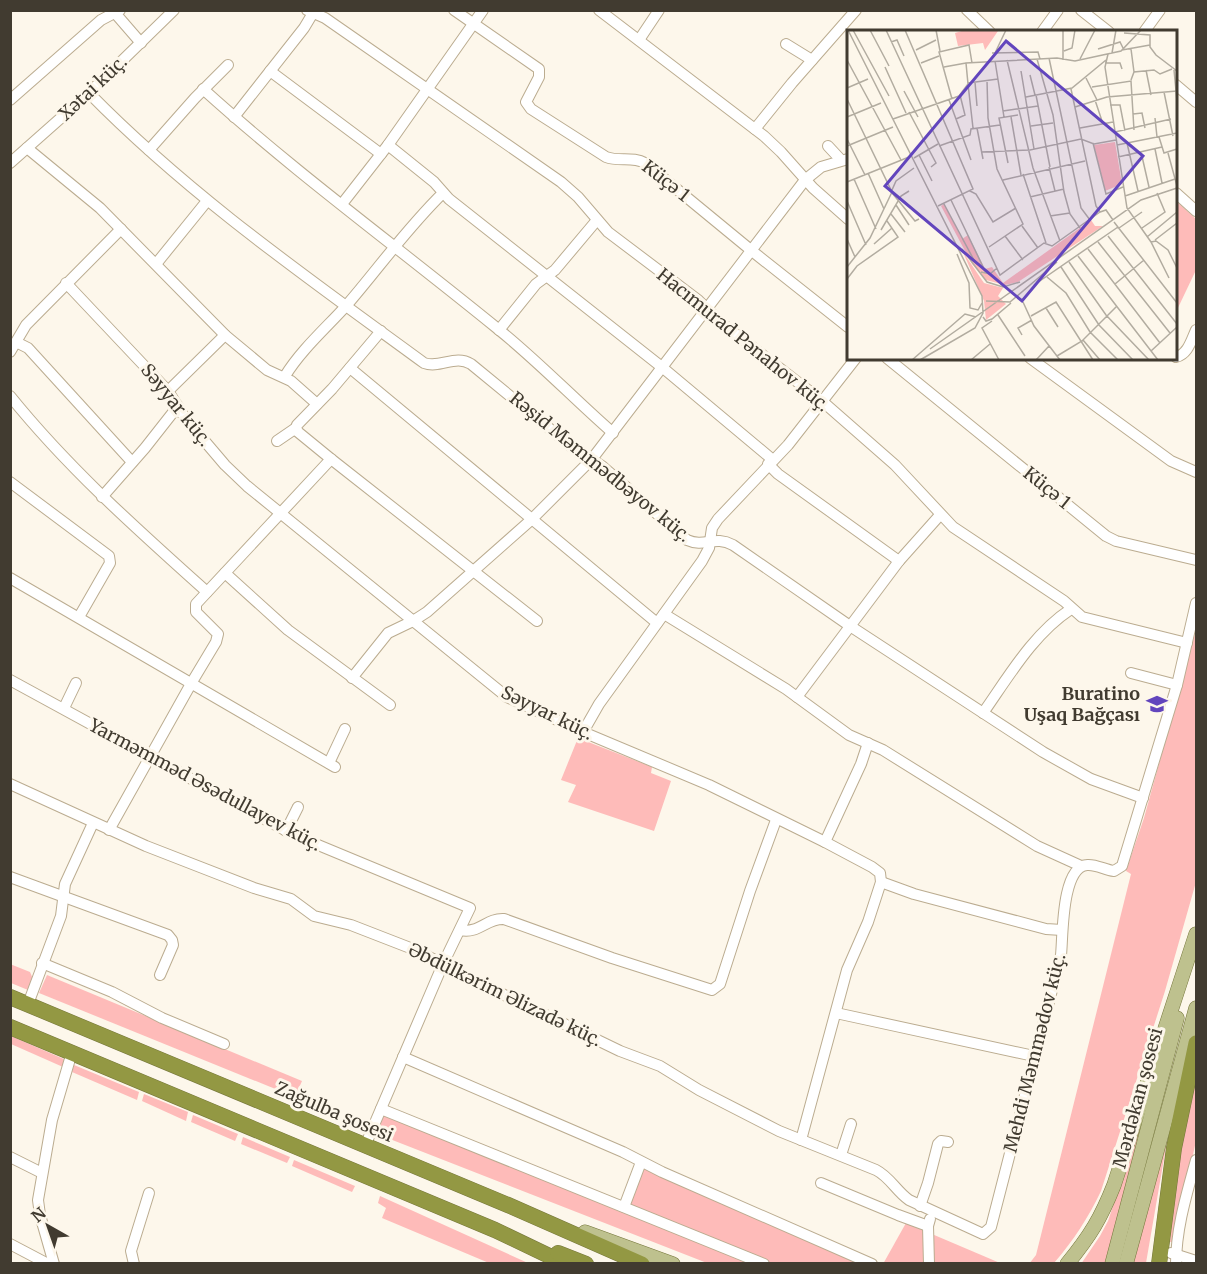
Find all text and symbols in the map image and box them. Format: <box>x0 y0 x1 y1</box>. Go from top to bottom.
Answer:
inset map <box>847 30 1177 360</box>
street label: Xətai küç. <box>54 50 132 125</box>
street label: Küçə 1 <box>638 155 695 206</box>
street label: Hacımurad Pənahov küç. <box>652 263 834 416</box>
street label: Səyyar küç. <box>136 359 217 451</box>
street label: Rəşid Məmmədbəyov küç. <box>505 386 696 547</box>
street label: Küçə 1 <box>1019 462 1076 514</box>
street label: Səyyar küç. <box>497 680 597 745</box>
place label: Buratino Uşaq Bağçası <box>1024 682 1140 726</box>
school or university icon: Buratino Uşaq Bağçası <box>1145 692 1169 716</box>
street label: Yarməmməd Əsədullayev küç. <box>84 713 325 856</box>
street label: Əbdülkərim Əlizadə küç. <box>405 938 605 1051</box>
street label: Mehdi Məmmədov küç. <box>999 951 1070 1155</box>
street label: Mərdəkan şosesi <box>1108 1025 1167 1171</box>
street label: Zağulba şosesi <box>272 1076 397 1147</box>
north arrow <box>18 1196 78 1256</box>
text: N <box>27 1203 50 1226</box>

